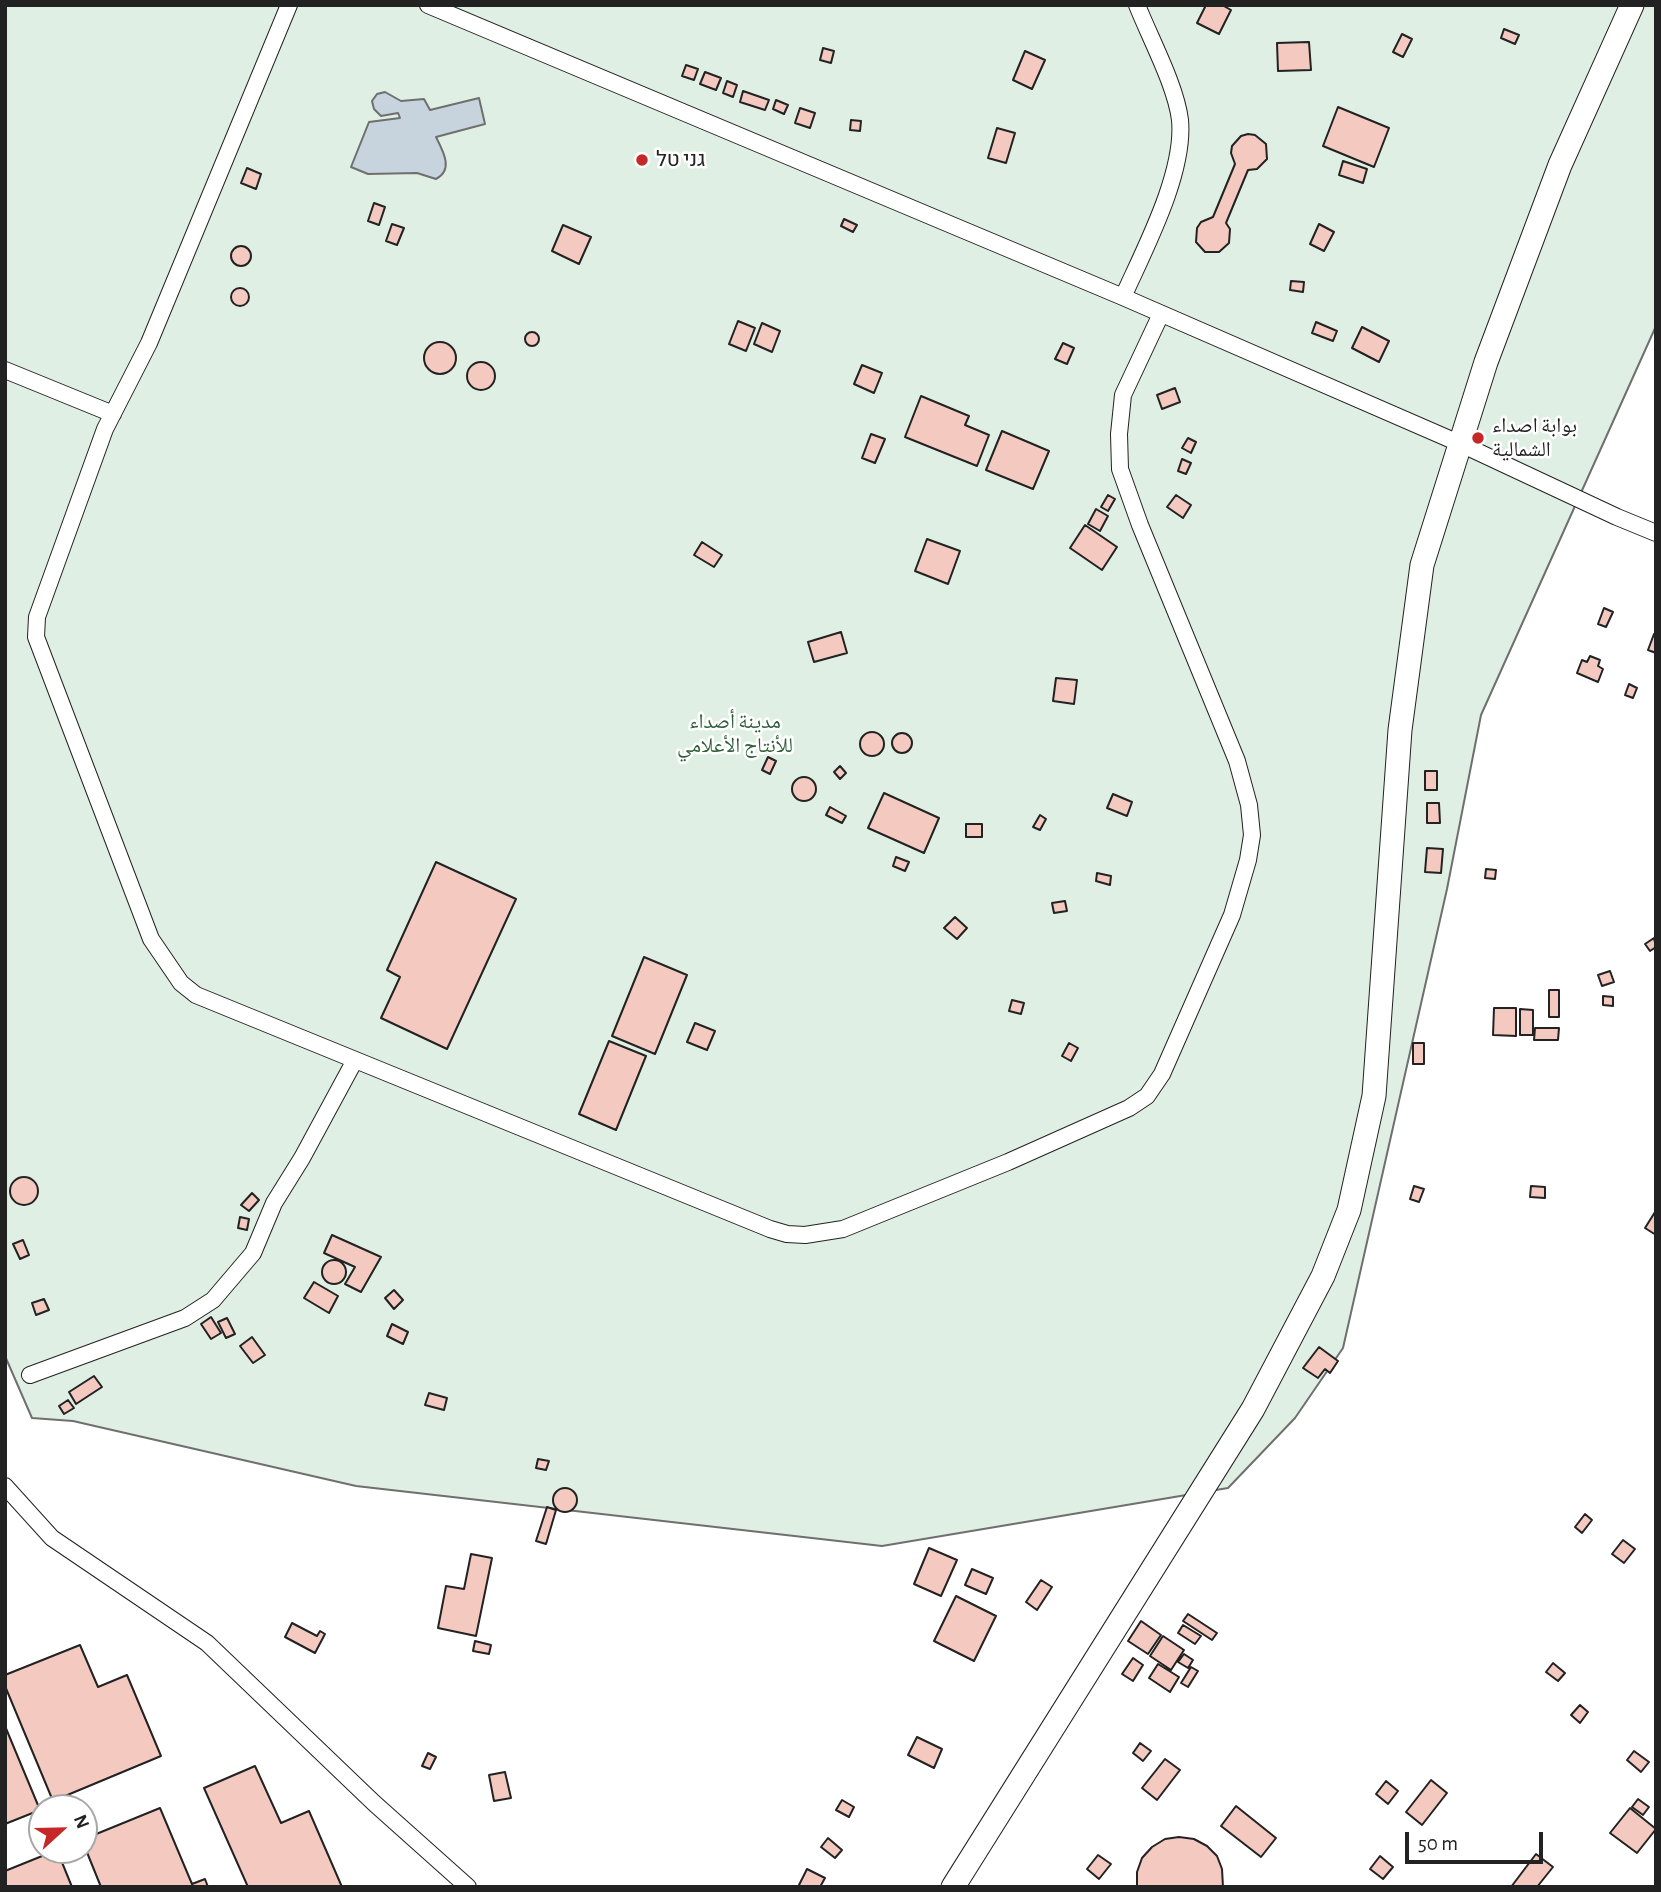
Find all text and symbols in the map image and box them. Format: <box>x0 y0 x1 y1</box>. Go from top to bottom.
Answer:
place label: גני טל <box>656 147 705 173</box>
marker: גני טל <box>634 152 650 168</box>
place label: بوابة اصداء الشمالية <box>1492 413 1577 463</box>
marker: بوابة اصداء الشمالية <box>1470 430 1486 446</box>
park label: مدينة أصداء للأنتاج الأعلامي <box>677 709 793 759</box>
north arrow <box>28 1794 98 1864</box>
text: N <box>70 1812 92 1831</box>
scale bar <box>1409 1818 1547 1862</box>
text: 50 m <box>1418 1833 1458 1854</box>

